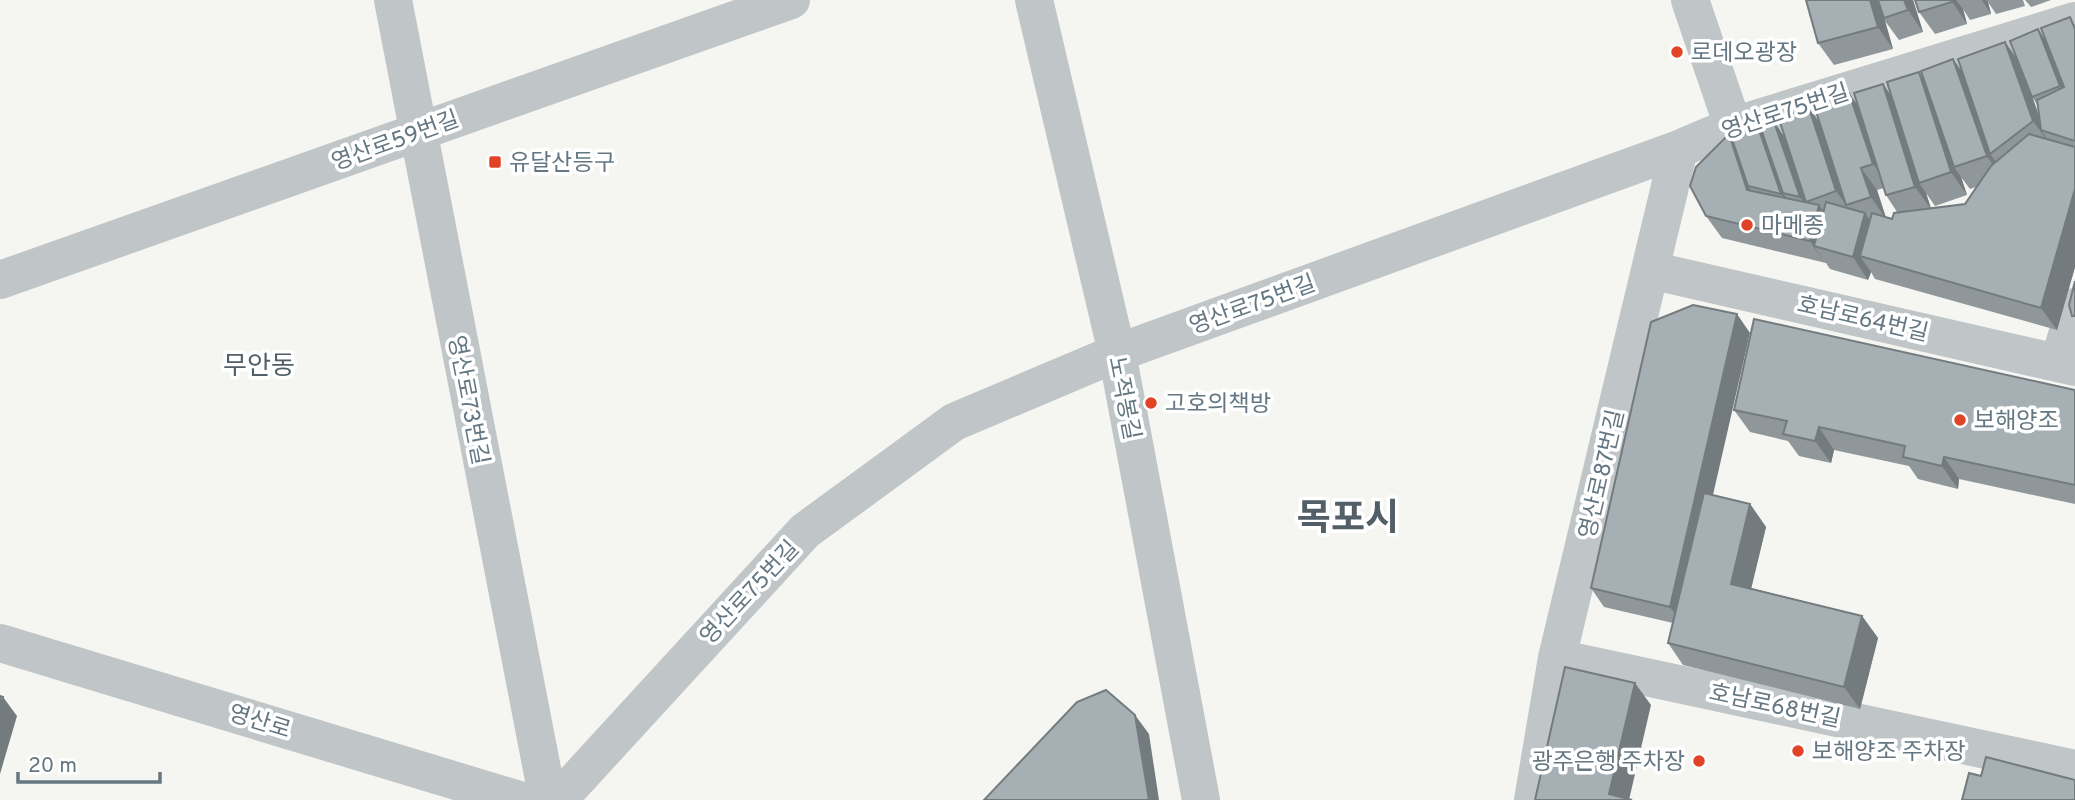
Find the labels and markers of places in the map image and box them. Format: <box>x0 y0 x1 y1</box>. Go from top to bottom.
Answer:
place label: 로데오광장 <box>1691 40 1797 69</box>
marker: 로데오광장 <box>1669 44 1685 60</box>
place label: 유달산등구 <box>509 150 615 179</box>
marker: 유달산등구 <box>487 154 503 170</box>
place label: 마메종 <box>1761 213 1824 242</box>
marker: 마메종 <box>1739 217 1755 233</box>
place label: 고호의책방 <box>1165 391 1271 420</box>
marker: 고호의책방 <box>1143 395 1159 411</box>
place label: 보해양조 <box>1974 408 2059 437</box>
marker: 보해양조 <box>1952 412 1968 428</box>
place label: 보해양조 주차장 <box>1812 739 1966 768</box>
marker: 보해양조 주차장 <box>1790 743 1806 759</box>
place label: 광주은행 주차장 <box>1531 749 1685 778</box>
marker: 광주은행 주차장 <box>1691 753 1707 769</box>

